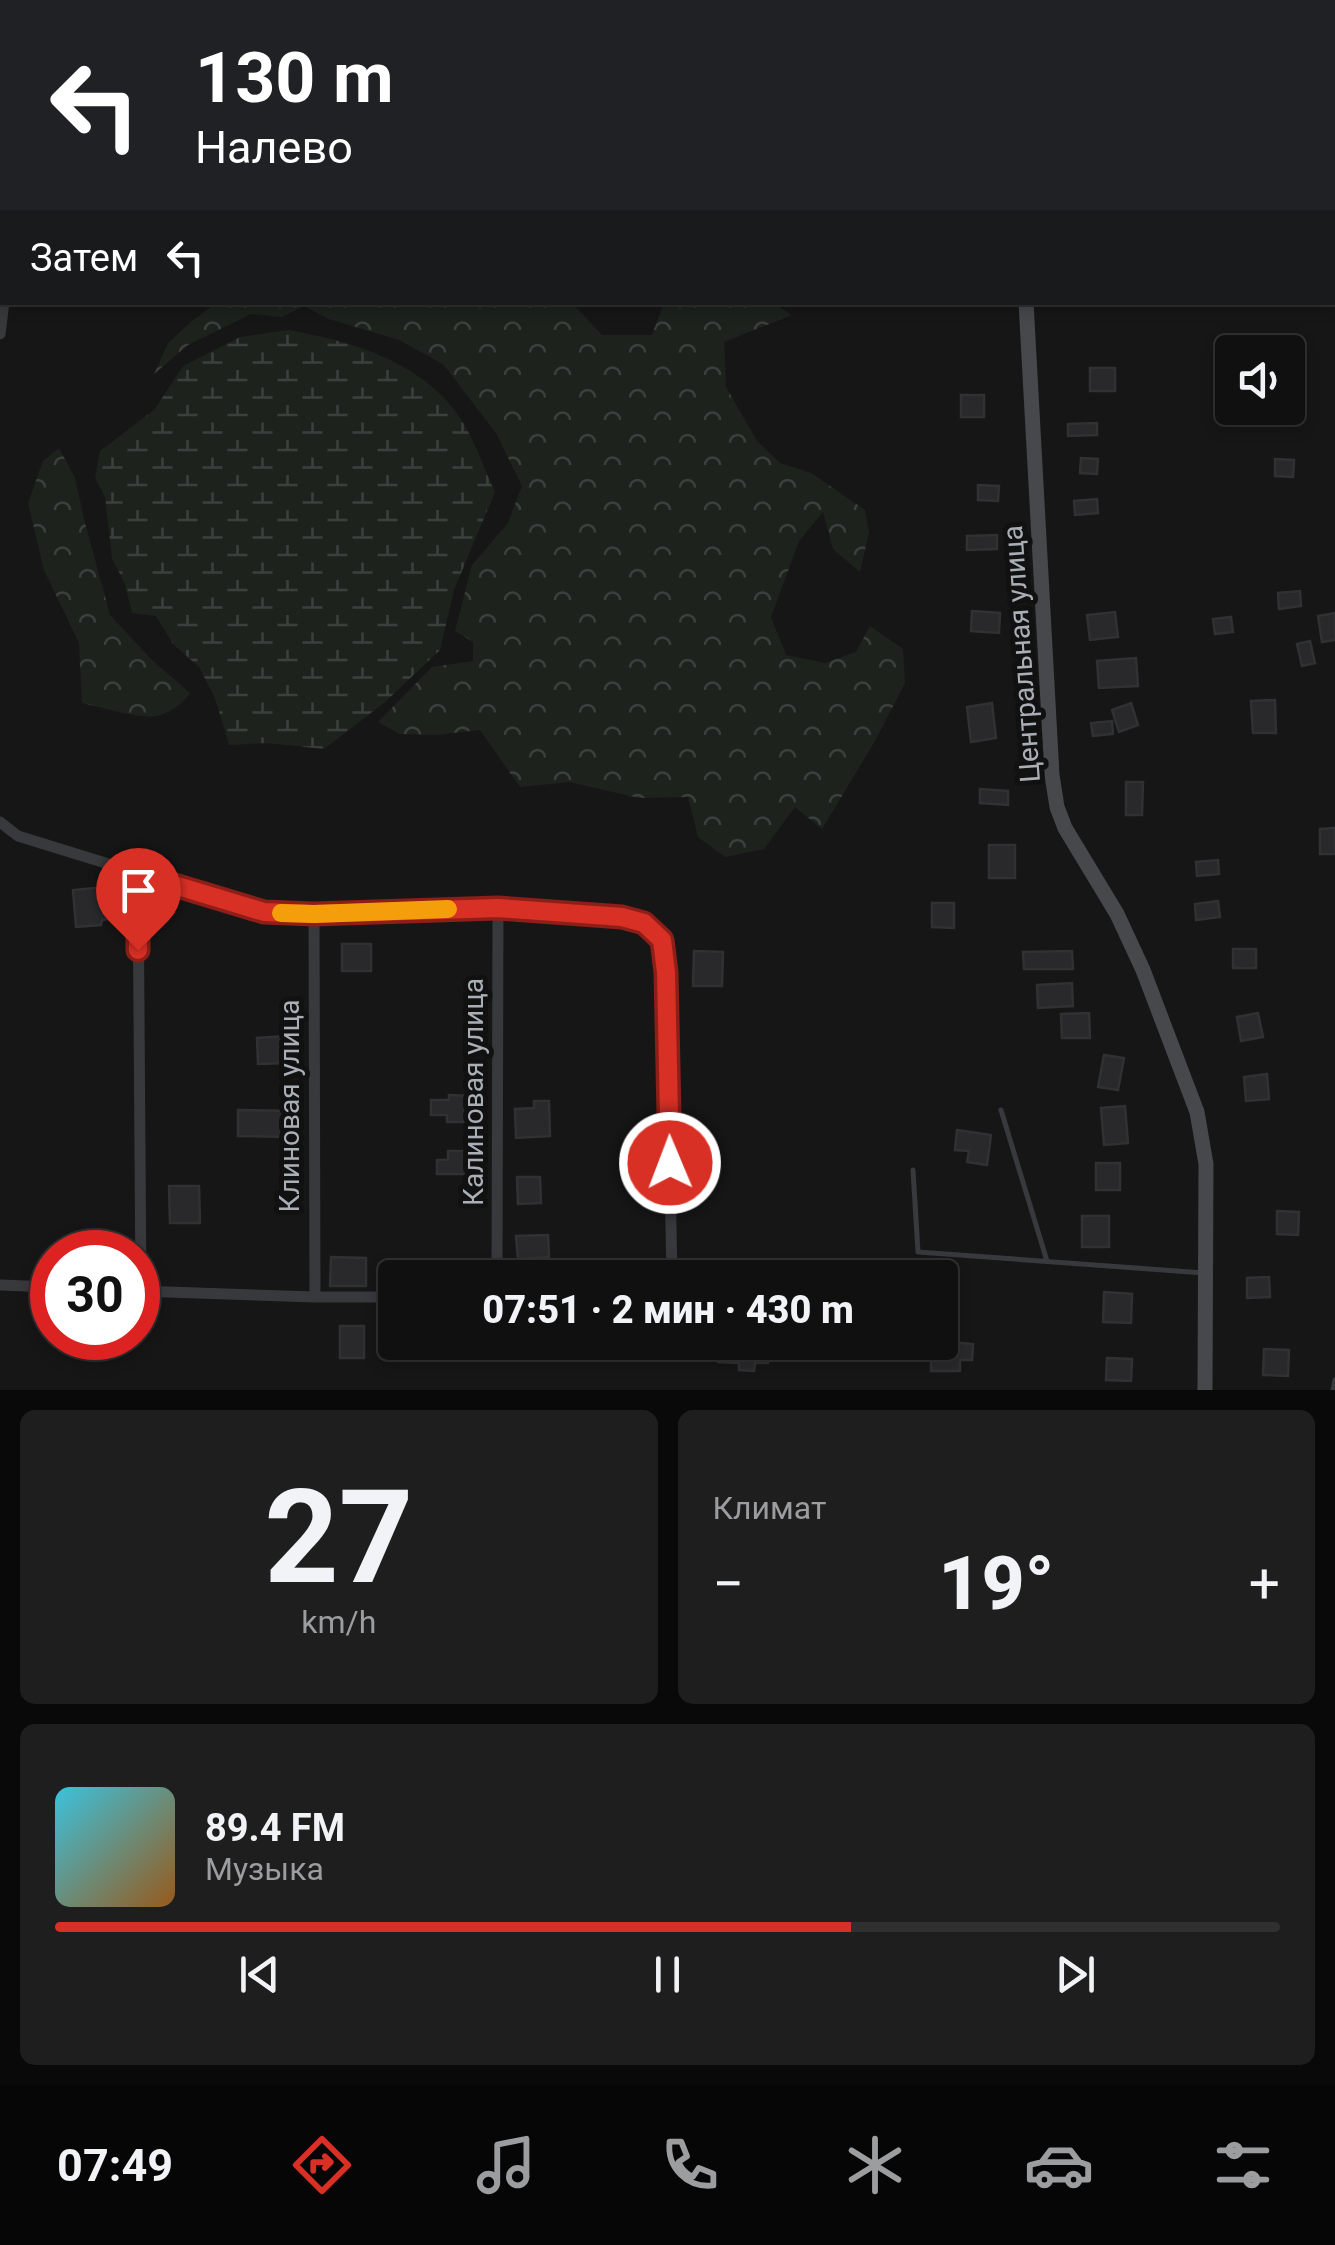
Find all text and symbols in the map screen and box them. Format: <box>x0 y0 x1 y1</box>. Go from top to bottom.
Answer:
text: 130 m <box>195 37 394 119</box>
icon: left <box>30 40 160 170</box>
text: Налево <box>195 121 353 174</box>
icon: left <box>158 230 213 285</box>
text: Затем <box>30 236 138 280</box>
map controls <box>1215 335 1305 425</box>
button: sound <box>1215 335 1305 425</box>
street label: Центральная улица <box>996 524 1047 784</box>
pin <box>96 848 181 951</box>
icon: arrive <box>111 863 166 918</box>
street label: Калиновая улица <box>457 978 490 1206</box>
street label: Клиновая улица <box>273 1000 306 1212</box>
position arrow <box>618 1111 722 1215</box>
speed limit sign: 30 <box>30 1230 160 1360</box>
text: 07:51 · 2 мин · 430 m <box>482 1288 854 1332</box>
text: 27 <box>264 1461 413 1614</box>
text: Климат <box>713 1489 826 1527</box>
text: 19° <box>938 1539 1054 1627</box>
text: − <box>713 1552 744 1616</box>
text: + <box>1249 1552 1280 1616</box>
text: km/h <box>301 1603 376 1641</box>
text: 89.4 FM <box>205 1806 345 1850</box>
text: Музыка <box>205 1850 324 1888</box>
icon: previous <box>232 1947 287 2002</box>
icon: pause <box>640 1947 695 2002</box>
icon: next <box>1048 1947 1103 2002</box>
icon: directions <box>287 2130 357 2200</box>
icon: music <box>471 2130 541 2200</box>
icon: phone <box>655 2130 725 2200</box>
icon: climate <box>840 2130 910 2200</box>
icon: car <box>1024 2130 1094 2200</box>
icon: filters <box>1208 2130 1278 2200</box>
text: 07:49 <box>57 2139 173 2192</box>

